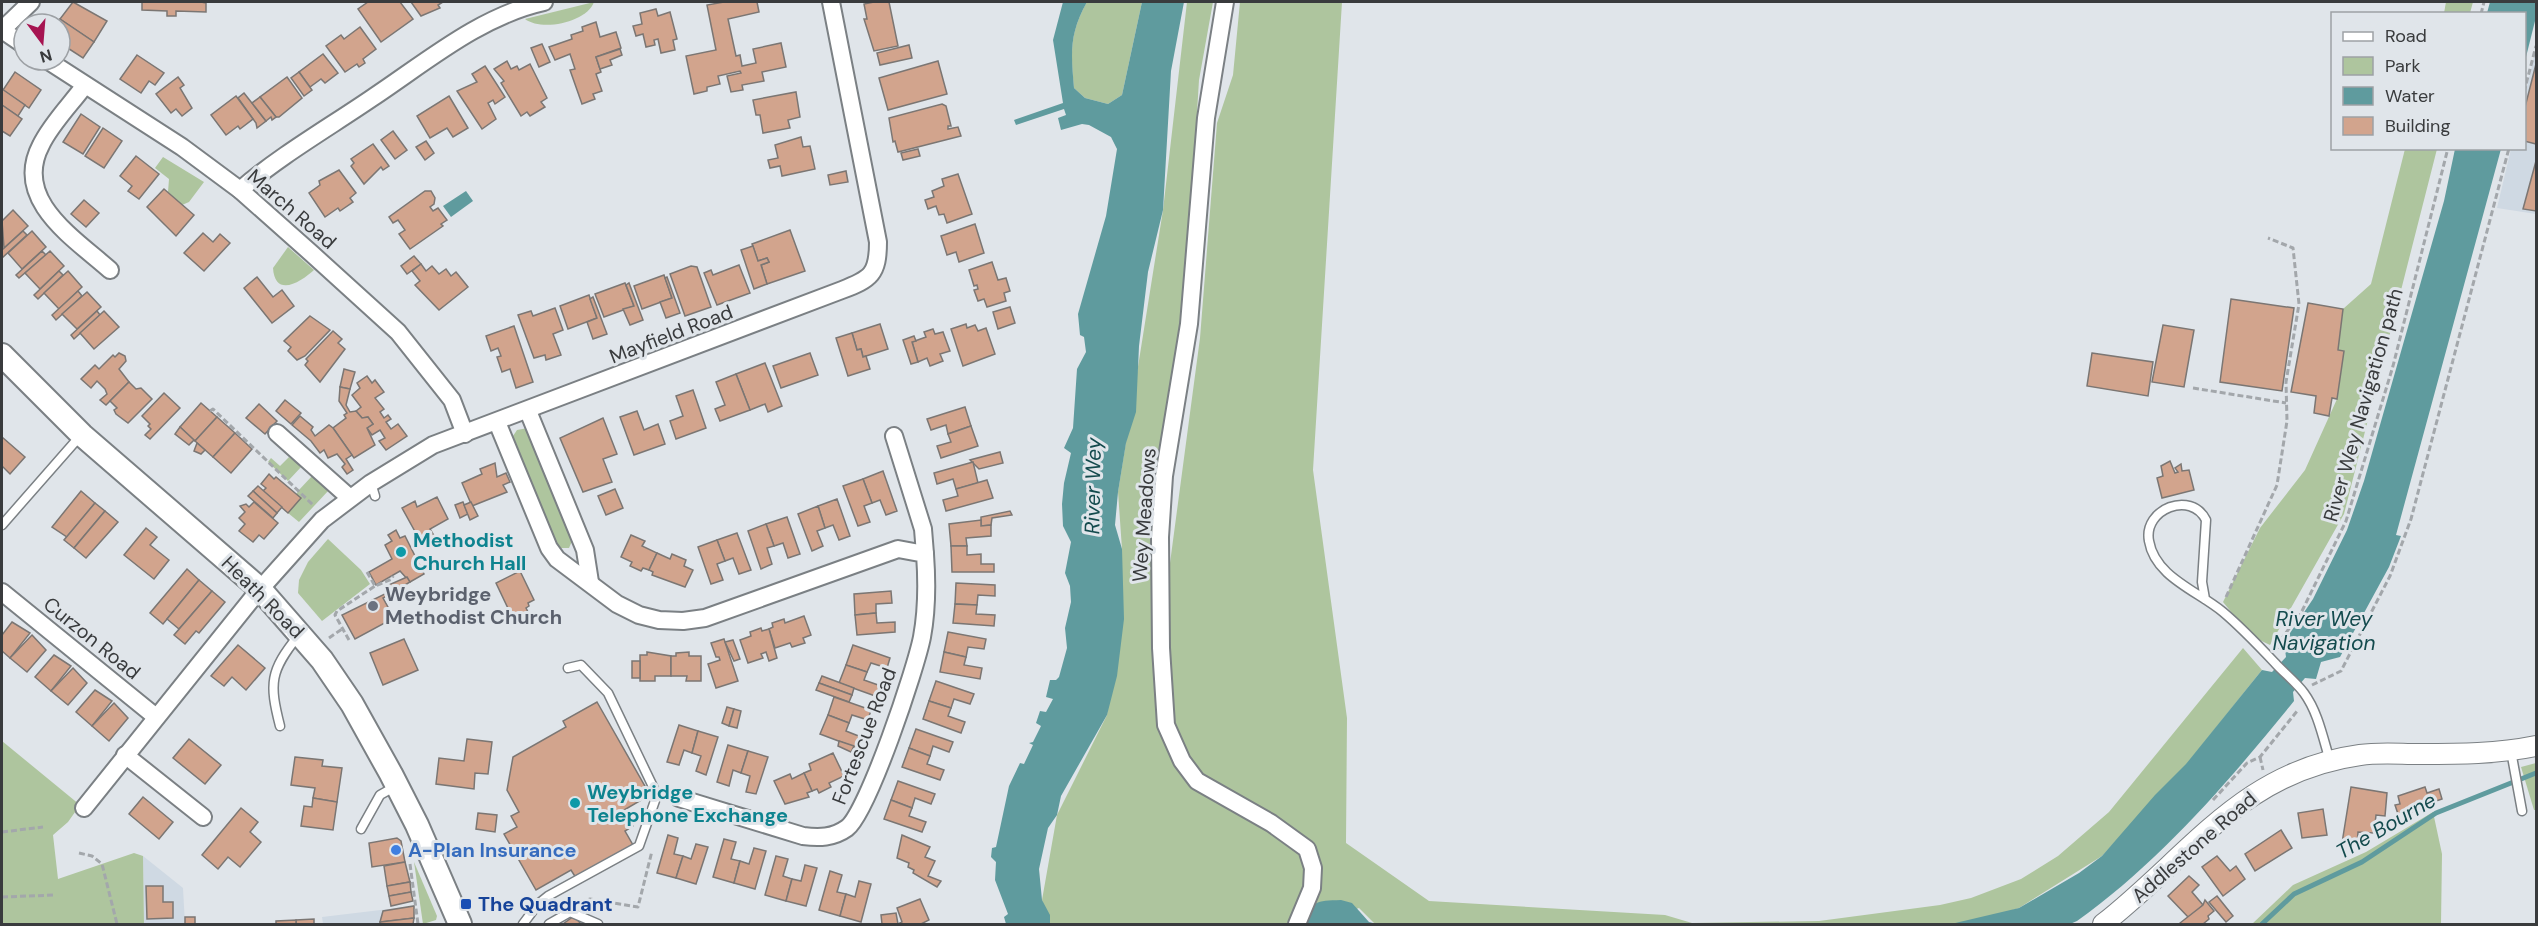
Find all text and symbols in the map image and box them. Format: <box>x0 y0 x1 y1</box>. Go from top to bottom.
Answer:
north arrow <box>12 12 72 72</box>
legend <box>2331 12 2526 150</box>
text: Road <box>2385 24 2427 48</box>
text: N <box>37 44 55 68</box>
text: Park <box>2385 54 2421 78</box>
text: Water <box>2385 84 2435 108</box>
text: Building <box>2385 114 2450 138</box>
street label: March Road <box>242 163 342 255</box>
street label: River Wey Navigation path <box>2317 285 2409 525</box>
street label: Mayfield Road <box>606 299 736 369</box>
water label: River Wey <box>1078 436 1108 535</box>
street label: Wey Meadows <box>1126 447 1162 583</box>
place label: Methodist Church Hall <box>413 527 526 576</box>
marker: Methodist Church Hall <box>394 545 408 559</box>
street label: Heath Road <box>216 550 310 644</box>
place label: Weybridge Methodist Church <box>385 581 562 630</box>
street label: Curzon Road <box>38 591 146 685</box>
marker: Weybridge Methodist Church <box>366 599 380 613</box>
water label: River Wey Navigation <box>2272 605 2376 657</box>
street label: Fortescue Road <box>826 664 902 808</box>
place label: Weybridge Telephone Exchange <box>587 779 788 828</box>
street label: Addlestone Road <box>2126 786 2262 908</box>
water label: The Bourne <box>2331 786 2441 866</box>
marker: Weybridge Telephone Exchange <box>568 796 582 810</box>
place label: A-Plan Insurance <box>408 837 577 863</box>
marker: A-Plan Insurance <box>389 843 403 857</box>
place label: The Quadrant <box>478 891 613 917</box>
marker: The Quadrant <box>459 897 473 911</box>

